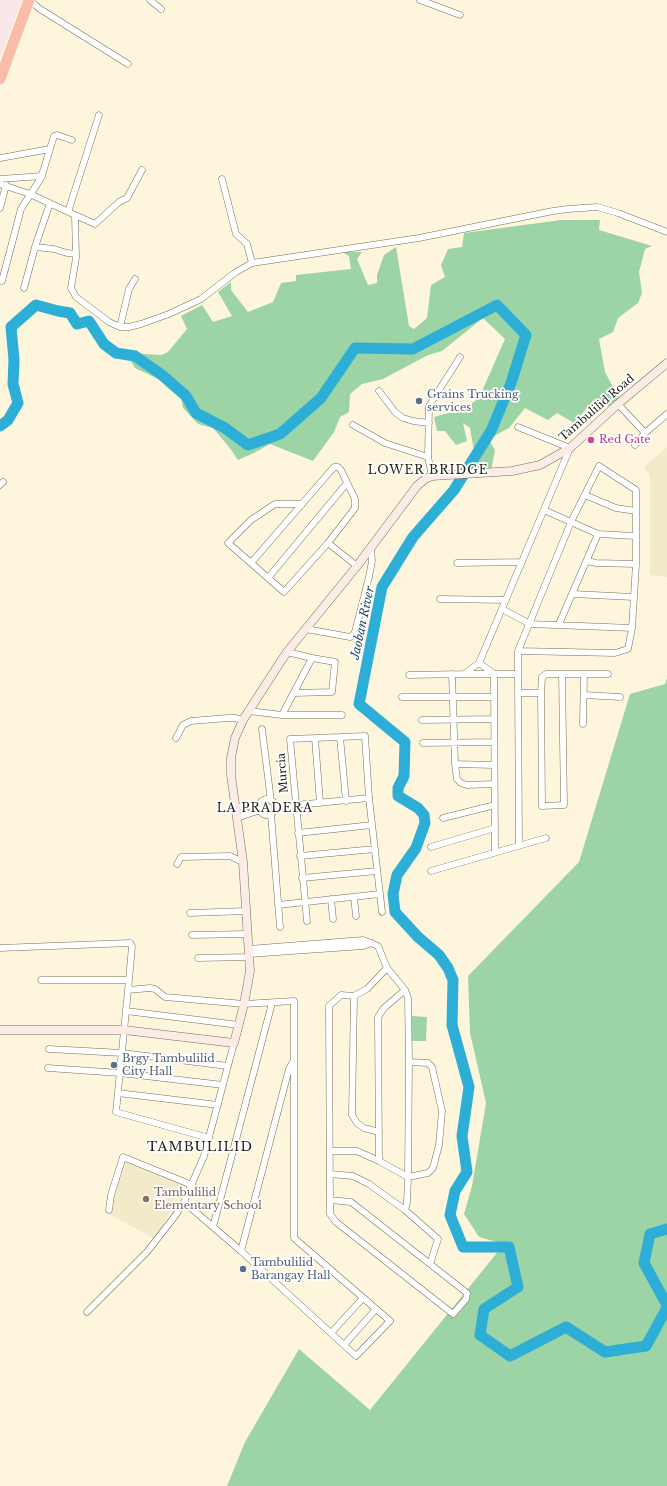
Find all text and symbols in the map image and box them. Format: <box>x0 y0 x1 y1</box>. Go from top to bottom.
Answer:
street label: Tambulilid Road <box>557 372 637 444</box>
place label: Grains Trucking services <box>427 388 519 414</box>
marker: Grains Trucking services <box>414 396 424 406</box>
place label: Red Gate <box>599 433 651 447</box>
marker: Red Gate <box>586 435 596 445</box>
district label: LOWER BRIDGE <box>368 464 488 478</box>
water label: Jaoban River <box>348 585 378 661</box>
street label: Murcia <box>275 752 291 794</box>
district label: LA PRADERA <box>217 802 313 816</box>
place label: Brgy Tambulilid City Hall <box>122 1052 215 1078</box>
marker: Brgy Tambulilid City Hall <box>109 1060 119 1070</box>
district label: TAMBULILID <box>147 1139 253 1155</box>
place label: Tambulilid Elementary School <box>154 1186 262 1212</box>
marker: Tambulilid Elementary School <box>141 1194 151 1204</box>
place label: Tambulilid Barangay Hall <box>251 1256 331 1282</box>
marker: Tambulilid Barangay Hall <box>238 1264 248 1274</box>

